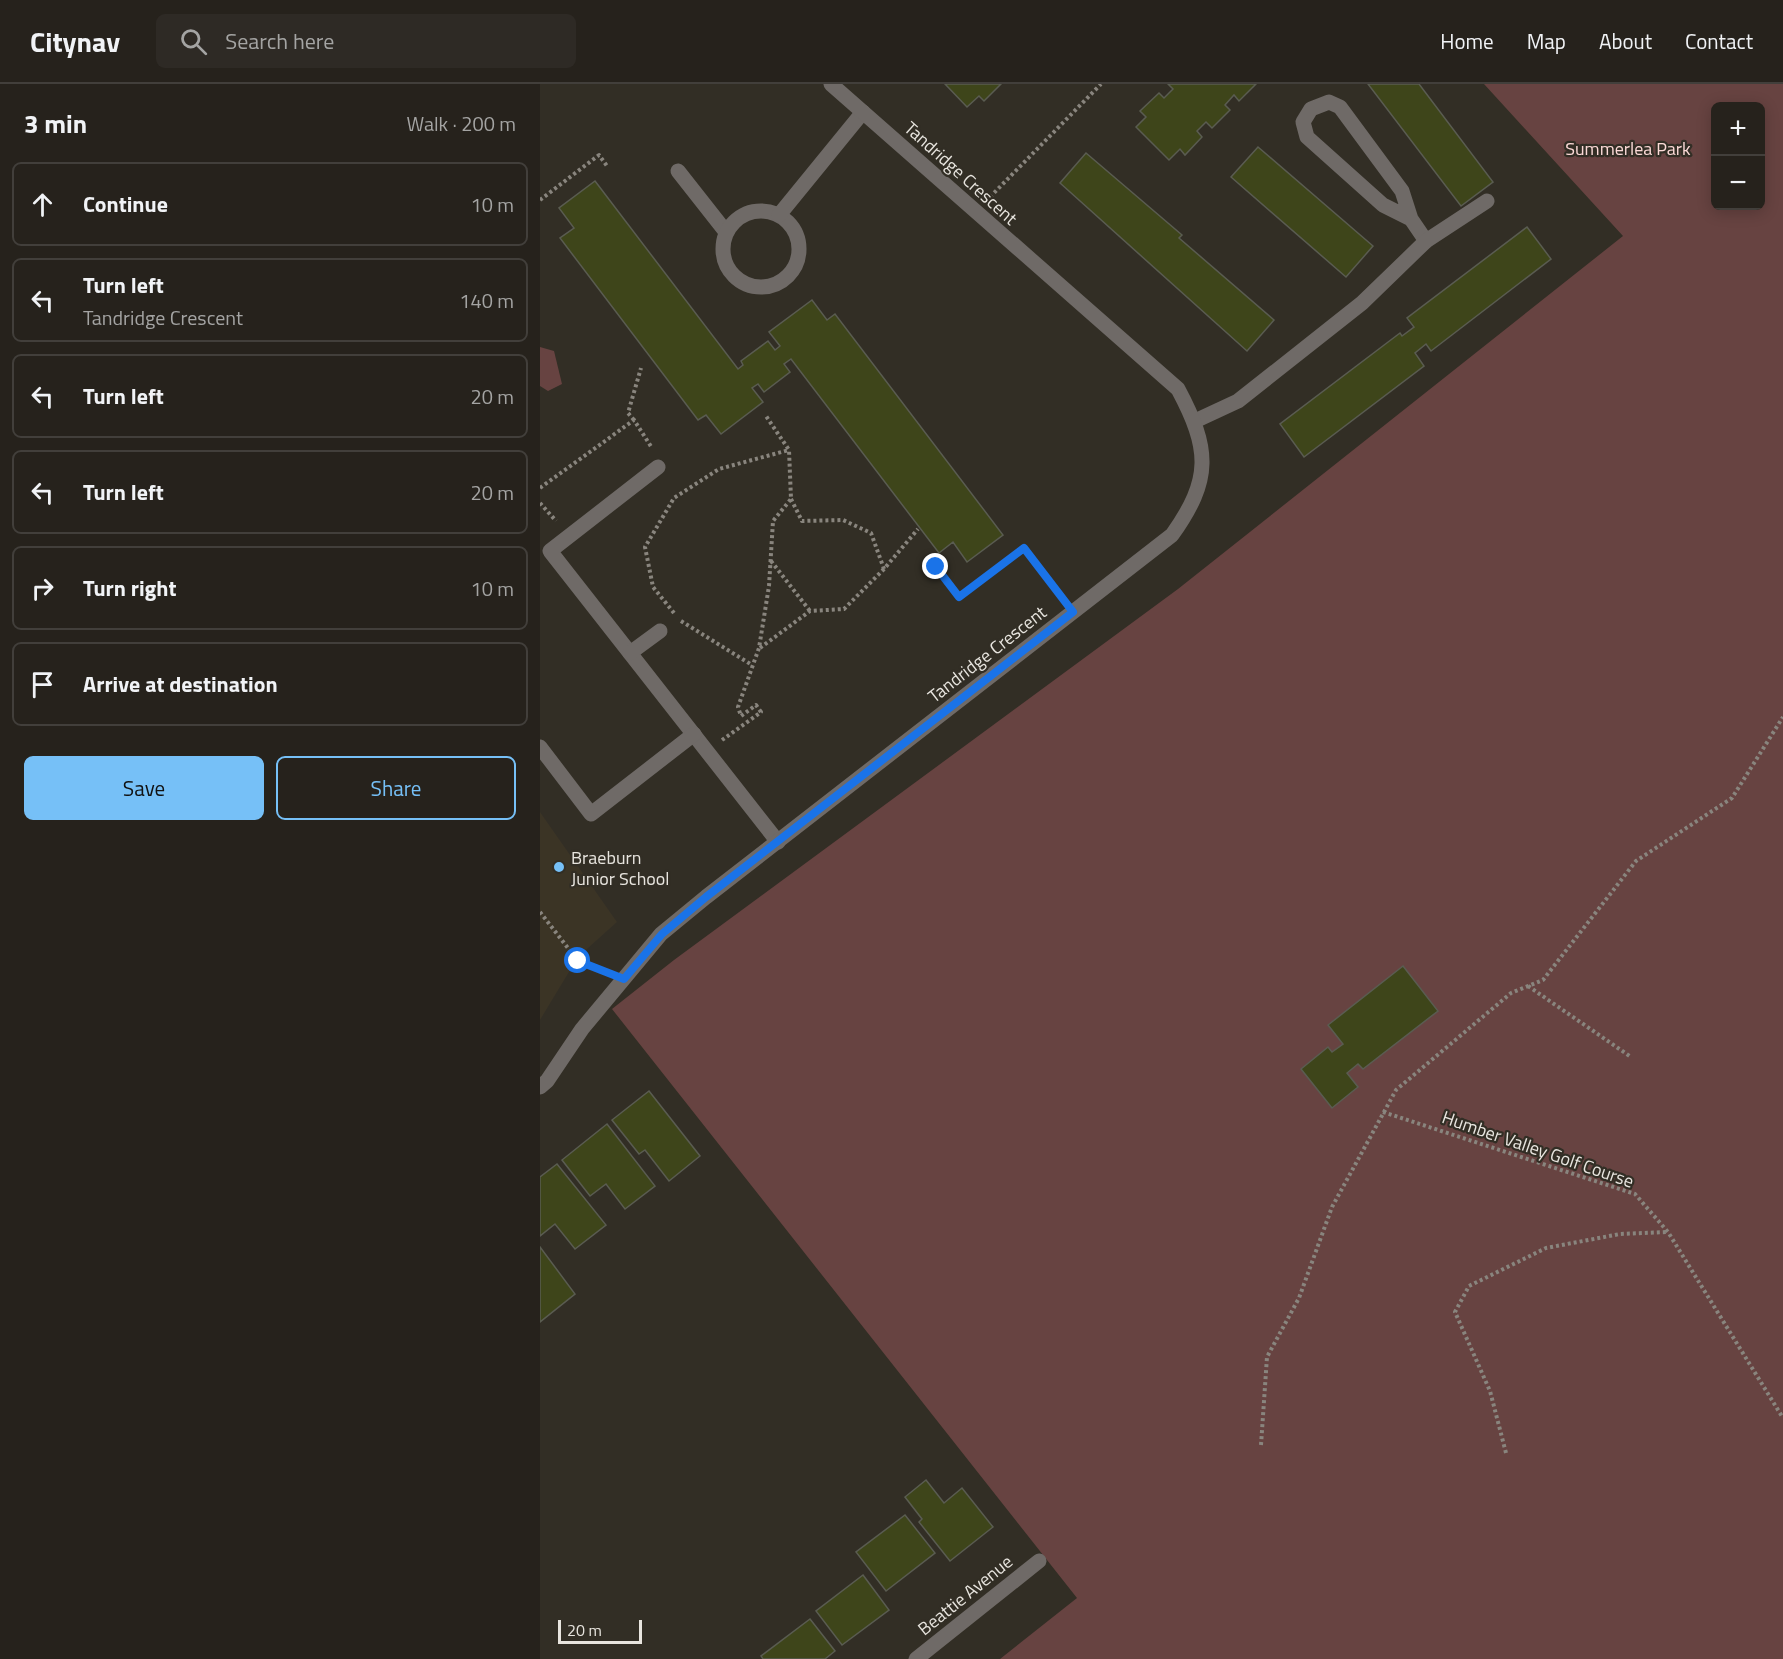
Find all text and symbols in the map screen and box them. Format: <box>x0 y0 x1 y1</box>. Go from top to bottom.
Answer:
search box <box>156 14 576 68</box>
text: Citynav <box>30 20 120 63</box>
text: Search here <box>225 24 334 58</box>
icon: search <box>177 25 210 58</box>
text: Home <box>1440 25 1494 57</box>
text: Map <box>1527 25 1566 57</box>
text: About <box>1599 25 1652 57</box>
text: Contact <box>1685 25 1753 57</box>
map controls <box>1711 102 1765 210</box>
button: + <box>1711 102 1765 156</box>
text: 3 min <box>24 104 87 143</box>
text: Walk · 200 m <box>407 108 516 139</box>
street label: Tandridge Crescent <box>898 115 1024 232</box>
park label: Summerlea Park <box>1565 135 1691 162</box>
button: − <box>1711 156 1765 210</box>
text: Continue <box>83 187 168 221</box>
icon: ahead <box>26 188 59 221</box>
text: 10 m <box>470 189 514 220</box>
text: Turn left <box>83 268 164 302</box>
icon: left <box>26 284 59 317</box>
text: 140 m <box>459 285 514 316</box>
text: Tandridge Crescent <box>83 302 243 333</box>
text: Turn left <box>83 379 164 413</box>
icon: left <box>26 380 59 413</box>
text: 20 m <box>470 381 514 412</box>
text: Turn left <box>83 475 164 509</box>
icon: left <box>26 476 59 509</box>
text: 20 m <box>470 477 514 508</box>
route end <box>922 553 948 579</box>
text: Turn right <box>83 571 177 605</box>
icon: right <box>26 572 59 605</box>
text: 10 m <box>470 573 514 604</box>
street label: Tandridge Crescent <box>922 599 1053 709</box>
text: Arrive at destination <box>83 667 278 701</box>
icon: arrive <box>26 668 59 701</box>
button: Save <box>24 756 264 820</box>
button: Share <box>276 756 516 820</box>
place label: Braeburn Junior School <box>571 844 670 892</box>
marker: Braeburn Junior School <box>552 860 566 874</box>
route start <box>564 947 590 973</box>
street label: Humber Valley Golf Course <box>1438 1103 1638 1195</box>
street label: Beattie Avenue <box>912 1548 1018 1642</box>
scale bar <box>558 1617 642 1644</box>
text: 20 m <box>567 1618 602 1642</box>

